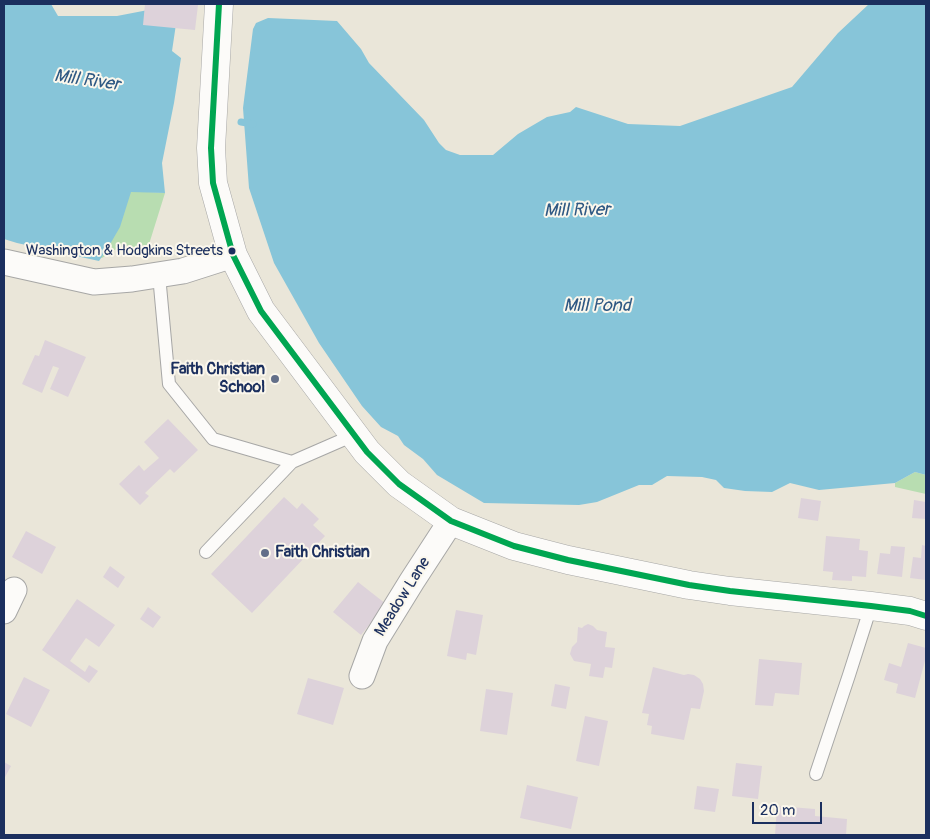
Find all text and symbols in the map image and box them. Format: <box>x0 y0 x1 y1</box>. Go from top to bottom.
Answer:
water label: Mill River <box>53 66 121 96</box>
water label: Mill River <box>544 200 610 222</box>
place label: Washington & Hodgkins Streets <box>26 242 223 260</box>
marker: Washington & Hodgkins Streets <box>227 246 237 256</box>
water label: Mill Pond <box>563 295 631 317</box>
place label: Faith Christian School <box>170 360 265 398</box>
marker: Faith Christian School <box>269 373 281 385</box>
place label: Faith Christian <box>275 543 370 563</box>
marker: Faith Christian <box>259 547 271 559</box>
street label: Meadow Lane <box>371 554 435 640</box>
scale bar <box>755 792 825 824</box>
text: 20 m <box>760 801 795 820</box>

